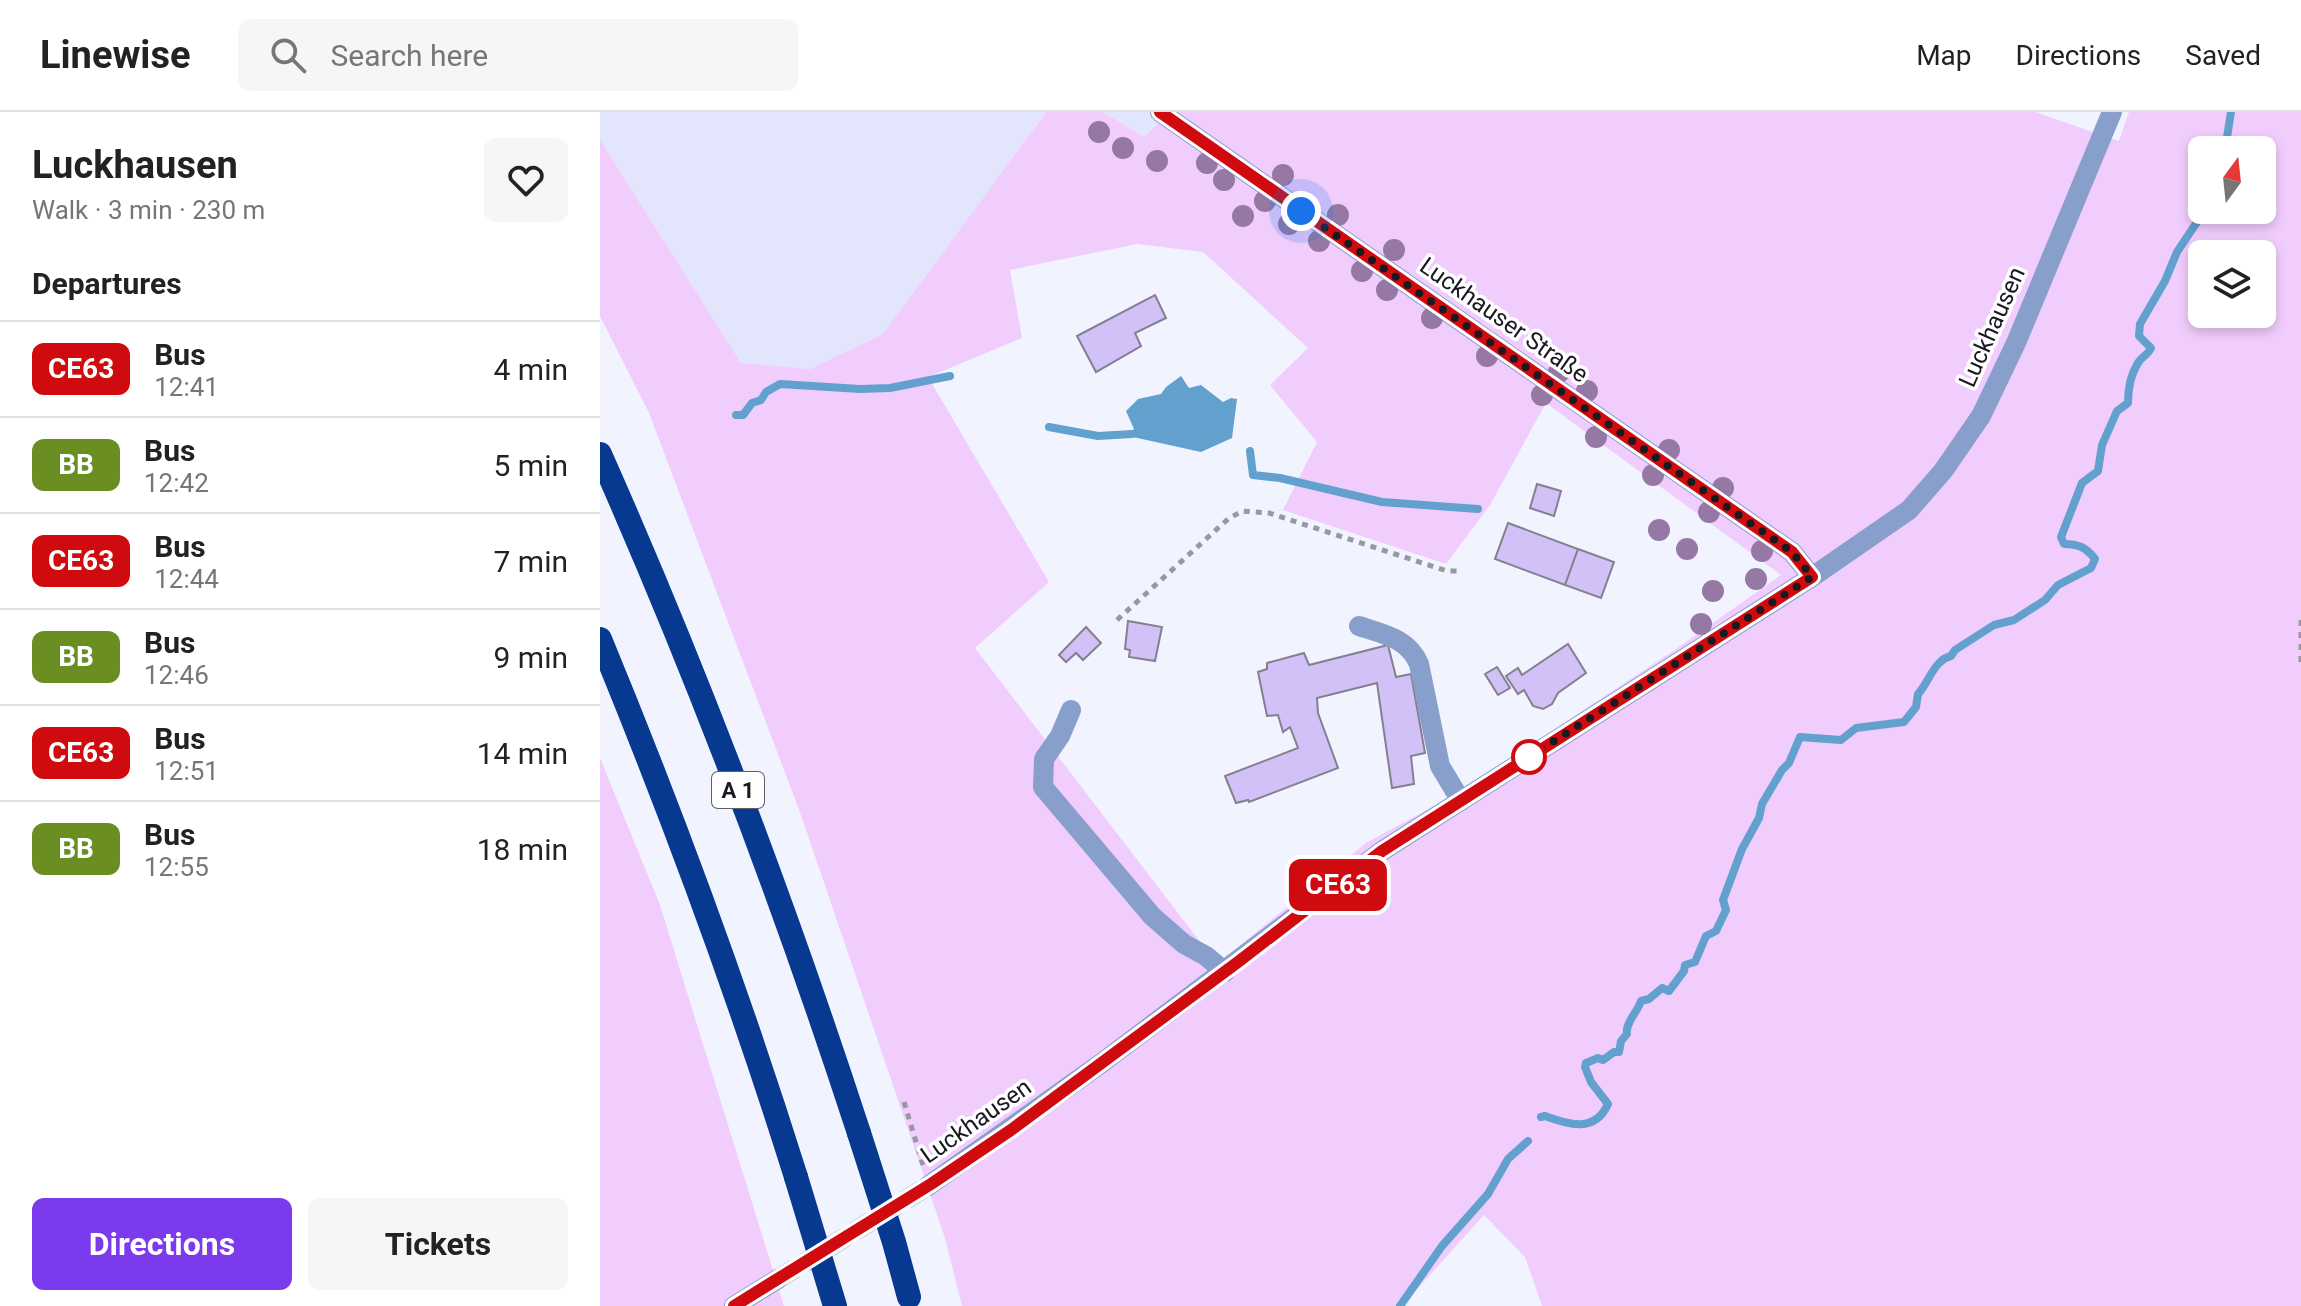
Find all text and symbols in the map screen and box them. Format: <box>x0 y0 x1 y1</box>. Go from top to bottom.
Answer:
search box <box>238 19 798 91</box>
text: Linewise <box>40 33 190 77</box>
icon: search <box>266 33 310 77</box>
text: Search here <box>330 38 488 73</box>
text: Map <box>1916 39 1972 72</box>
text: Directions <box>2016 39 2141 72</box>
text: Saved <box>2185 39 2261 72</box>
north arrow <box>2188 136 2276 224</box>
map controls <box>2188 136 2276 328</box>
button: heart <box>484 138 568 222</box>
text: Luckhausen <box>32 143 238 187</box>
your location <box>1281 191 1321 231</box>
text: Walk · 3 min · 230 m <box>32 195 265 225</box>
button: layers <box>2188 240 2276 328</box>
street label: Luckhauser Straße <box>1415 251 1593 389</box>
street label: Luckhausen <box>1953 263 2031 391</box>
text: Departures <box>32 266 182 301</box>
text: Bus <box>154 337 206 372</box>
text: CE63 <box>48 352 114 385</box>
text: 4 min <box>494 352 568 387</box>
text: 12:41 <box>154 372 219 402</box>
text: Bus <box>144 433 195 468</box>
text: BB <box>58 448 94 481</box>
text: 5 min <box>494 448 568 483</box>
text: 12:42 <box>144 468 209 498</box>
text: Bus <box>154 529 206 564</box>
text: CE63 <box>48 544 114 577</box>
text: 7 min <box>494 544 568 579</box>
text: 12:44 <box>154 564 219 594</box>
text: Bus <box>144 625 195 660</box>
text: BB <box>58 640 94 673</box>
text: 9 min <box>494 640 568 675</box>
text: 12:46 <box>144 660 209 690</box>
text: Bus <box>154 721 206 756</box>
text: CE63 <box>48 736 114 769</box>
text: 14 min <box>477 736 568 771</box>
unlabelled marker <box>1512 740 1546 774</box>
text: 12:51 <box>154 756 219 786</box>
road number: A 1 <box>712 772 764 808</box>
text: Bus <box>144 817 195 852</box>
text: BB <box>58 832 94 865</box>
text: 18 min <box>477 832 568 867</box>
text: 12:55 <box>144 852 209 882</box>
line badge: CE63 <box>1282 859 1394 911</box>
text: CE63 <box>1305 868 1371 901</box>
street label: Luckhausen <box>915 1073 1037 1169</box>
button: Directions <box>32 1198 292 1290</box>
button: Tickets <box>308 1198 568 1290</box>

